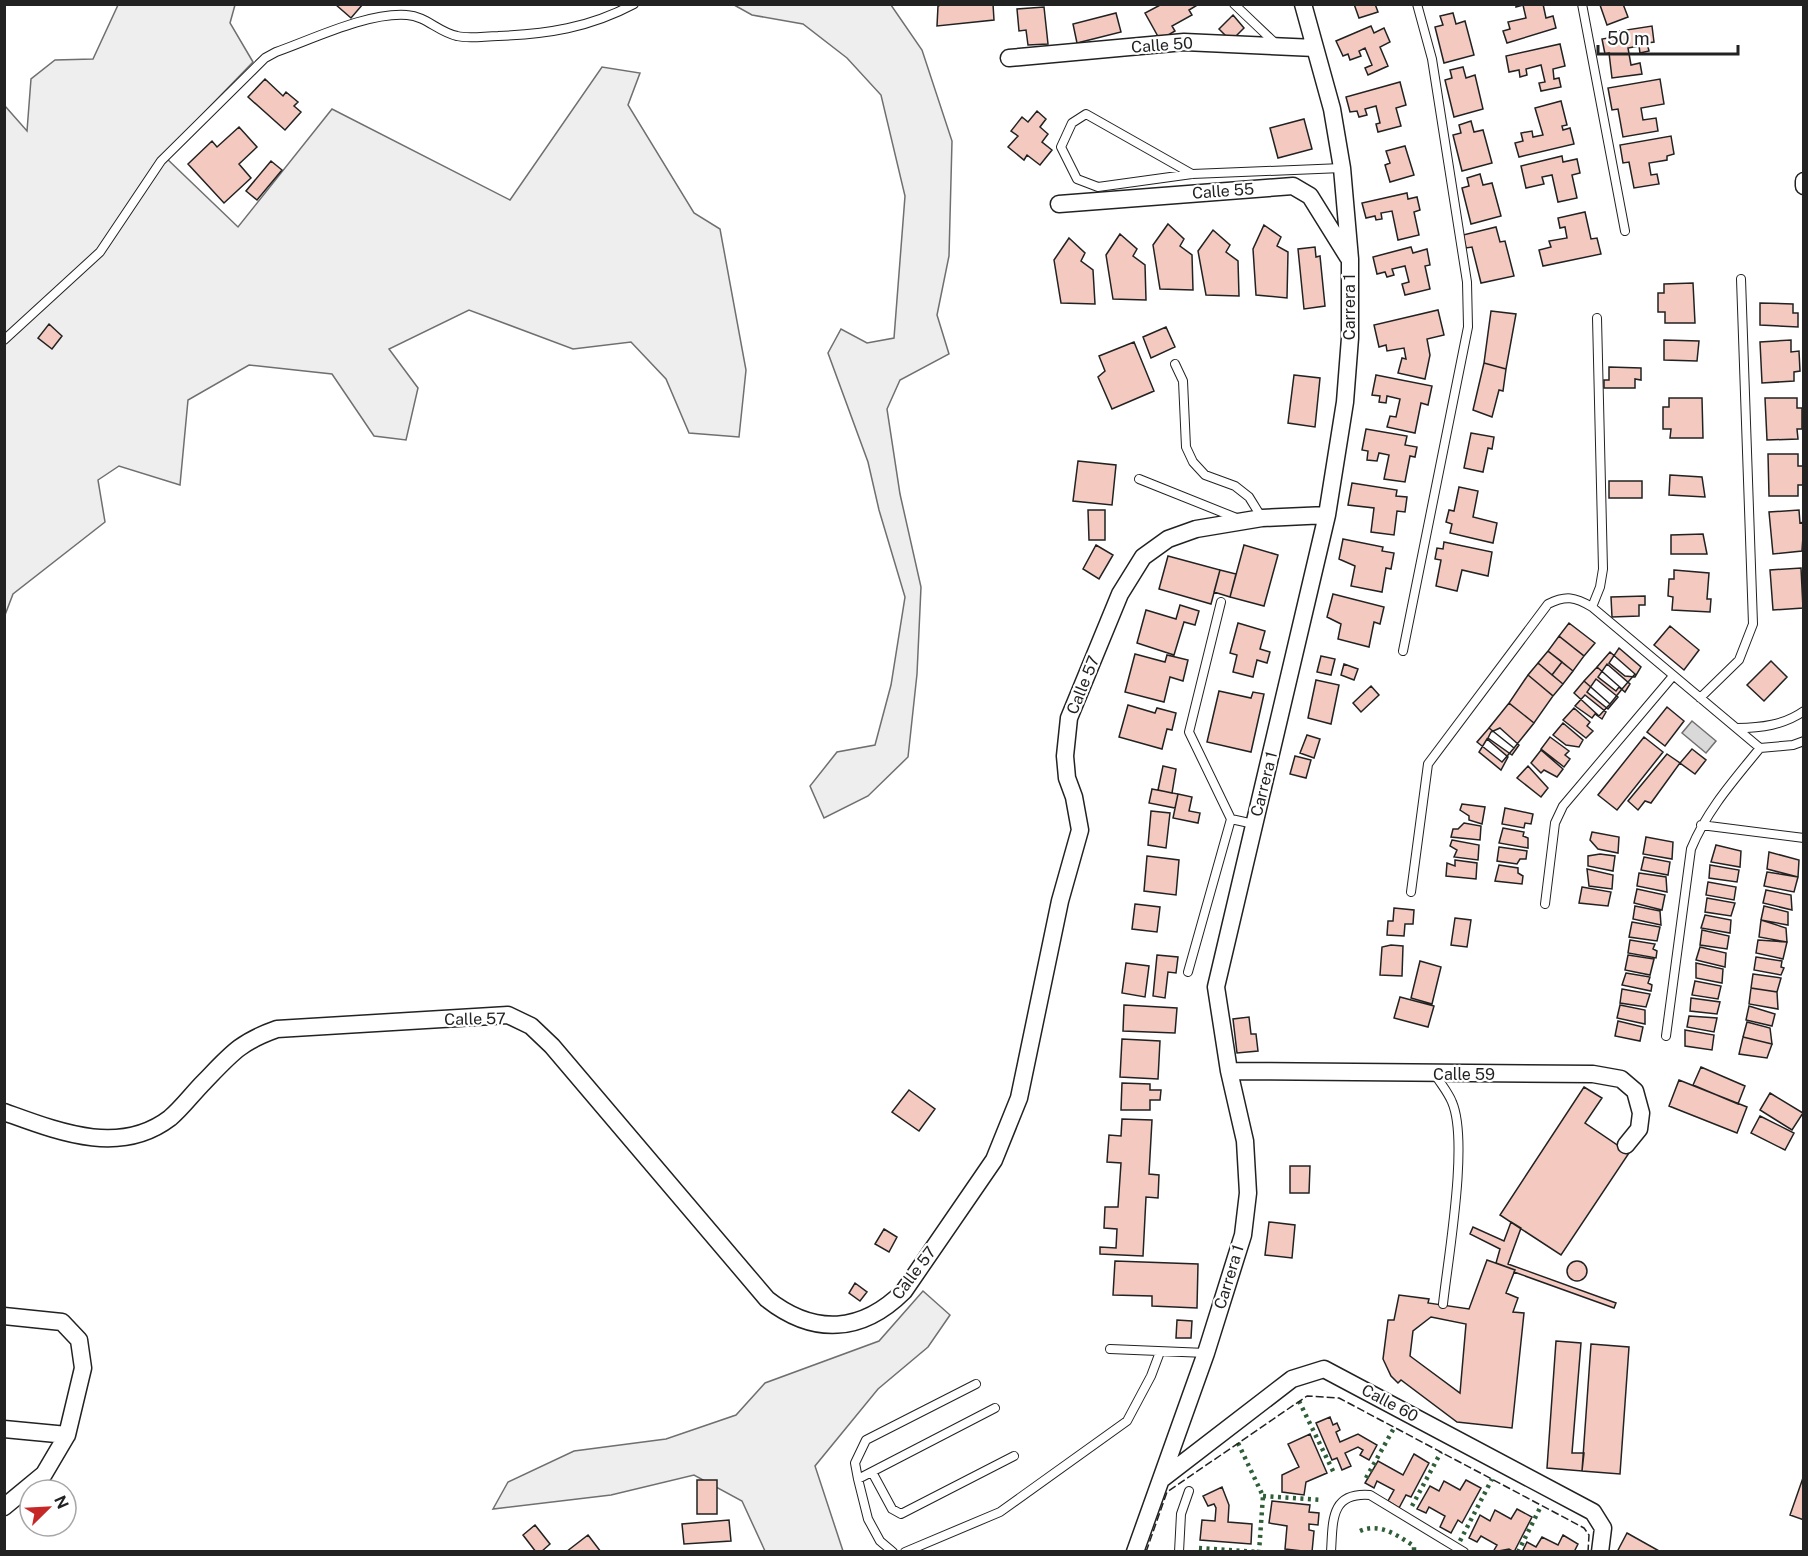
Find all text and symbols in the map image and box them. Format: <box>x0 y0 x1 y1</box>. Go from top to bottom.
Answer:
scale bar <box>1598 18 1738 56</box>
text: 50 m <box>1607 28 1650 49</box>
street label: Calle 50 <box>1131 33 1194 57</box>
street label: Calle 55 <box>1191 179 1255 203</box>
street label: Carrera 1 <box>1340 274 1359 340</box>
street label: Calle 57 <box>1063 653 1103 717</box>
street label: Carrera 1 <box>1247 749 1281 819</box>
street label: Calle 57 <box>444 1009 506 1029</box>
street label: Calle 59 <box>1433 1065 1495 1084</box>
street label: Carrera 1 <box>1210 1242 1248 1312</box>
street label: Calle 57 <box>888 1243 940 1303</box>
street label: Calle 60 <box>1358 1380 1422 1426</box>
north arrow <box>18 1478 78 1538</box>
text: N <box>50 1493 72 1512</box>

